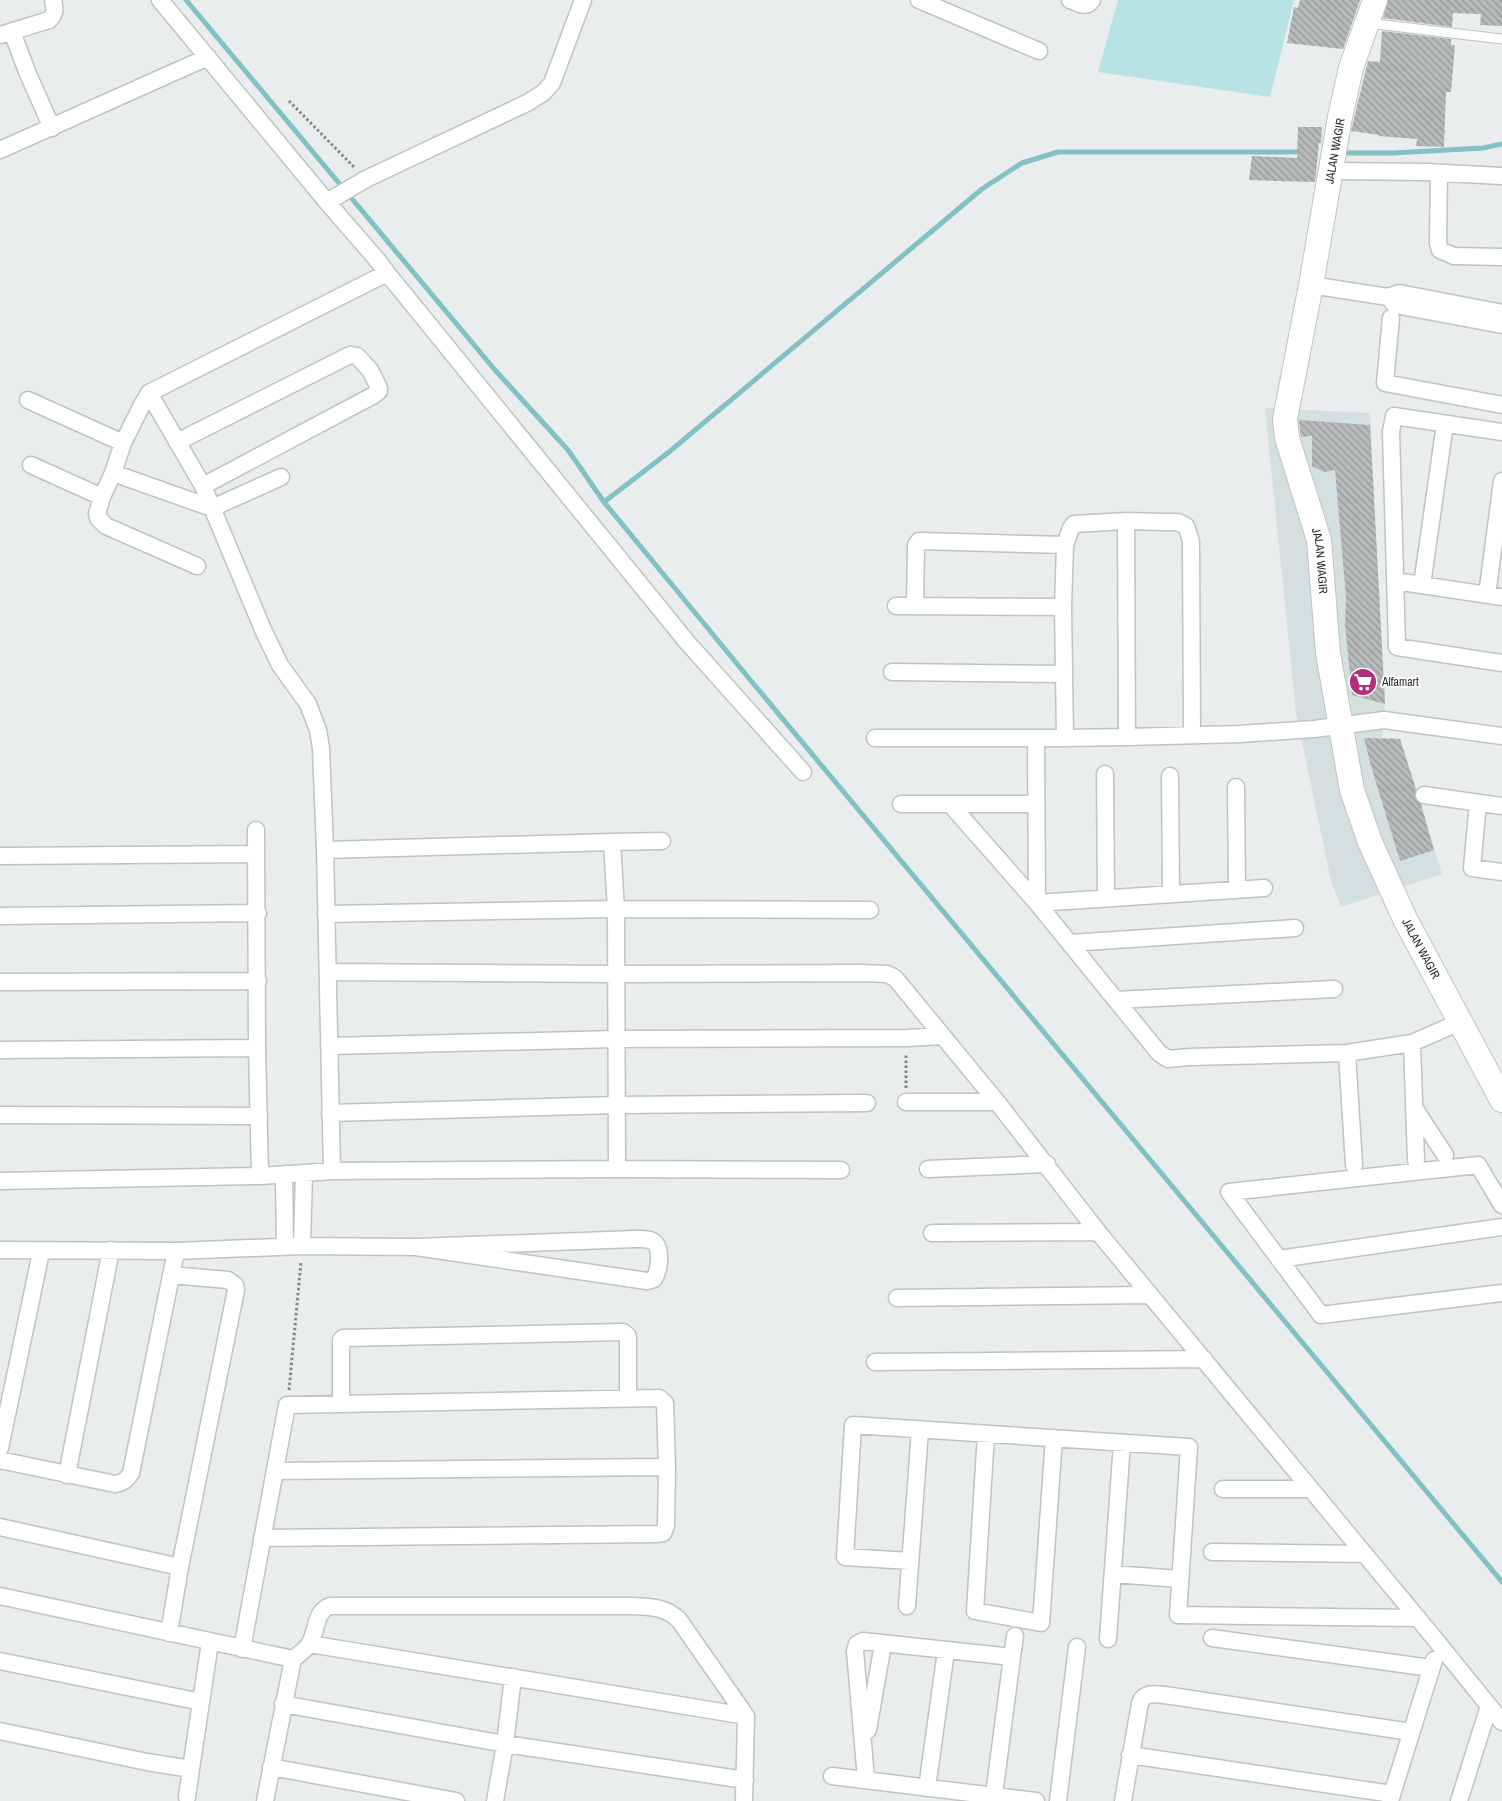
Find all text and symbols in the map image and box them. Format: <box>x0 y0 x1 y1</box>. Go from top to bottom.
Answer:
street label: JALAN WAGIR <box>1321 117 1349 185</box>
street label: JALAN WAGIR <box>1308 526 1331 594</box>
supermarket icon: Alfamart <box>1348 667 1378 697</box>
place label: Alfamart <box>1381 674 1419 690</box>
street label: JALAN WAGIR <box>1398 916 1444 982</box>

